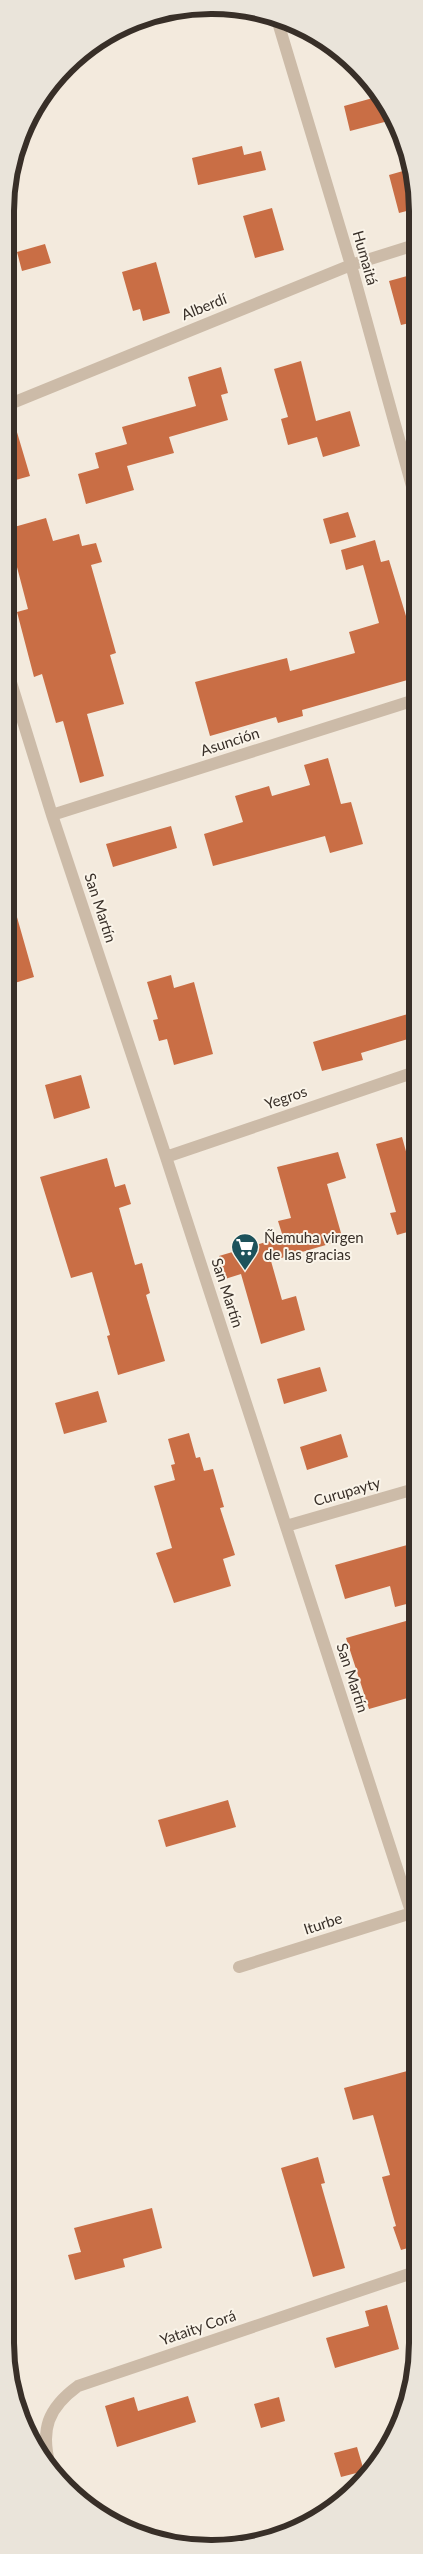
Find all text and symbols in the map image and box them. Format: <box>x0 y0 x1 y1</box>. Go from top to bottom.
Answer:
street label: Humaitá <box>350 228 382 287</box>
street label: Alberdí <box>178 288 230 323</box>
street label: Asunción <box>198 723 261 759</box>
street label: San Martín <box>81 871 121 945</box>
street label: Yegros <box>262 1081 309 1113</box>
place label: Ñemuha virgen de las gracias <box>264 1228 364 1263</box>
supermarket icon: Ñemuha virgen de las gracias <box>230 1232 260 1271</box>
street label: San Martín <box>208 1256 248 1330</box>
street label: Curupayty <box>311 1473 382 1509</box>
street label: San Martín <box>333 1641 373 1715</box>
street label: Iturbe <box>301 1908 344 1938</box>
street label: Yataity Corá <box>157 2306 238 2348</box>

